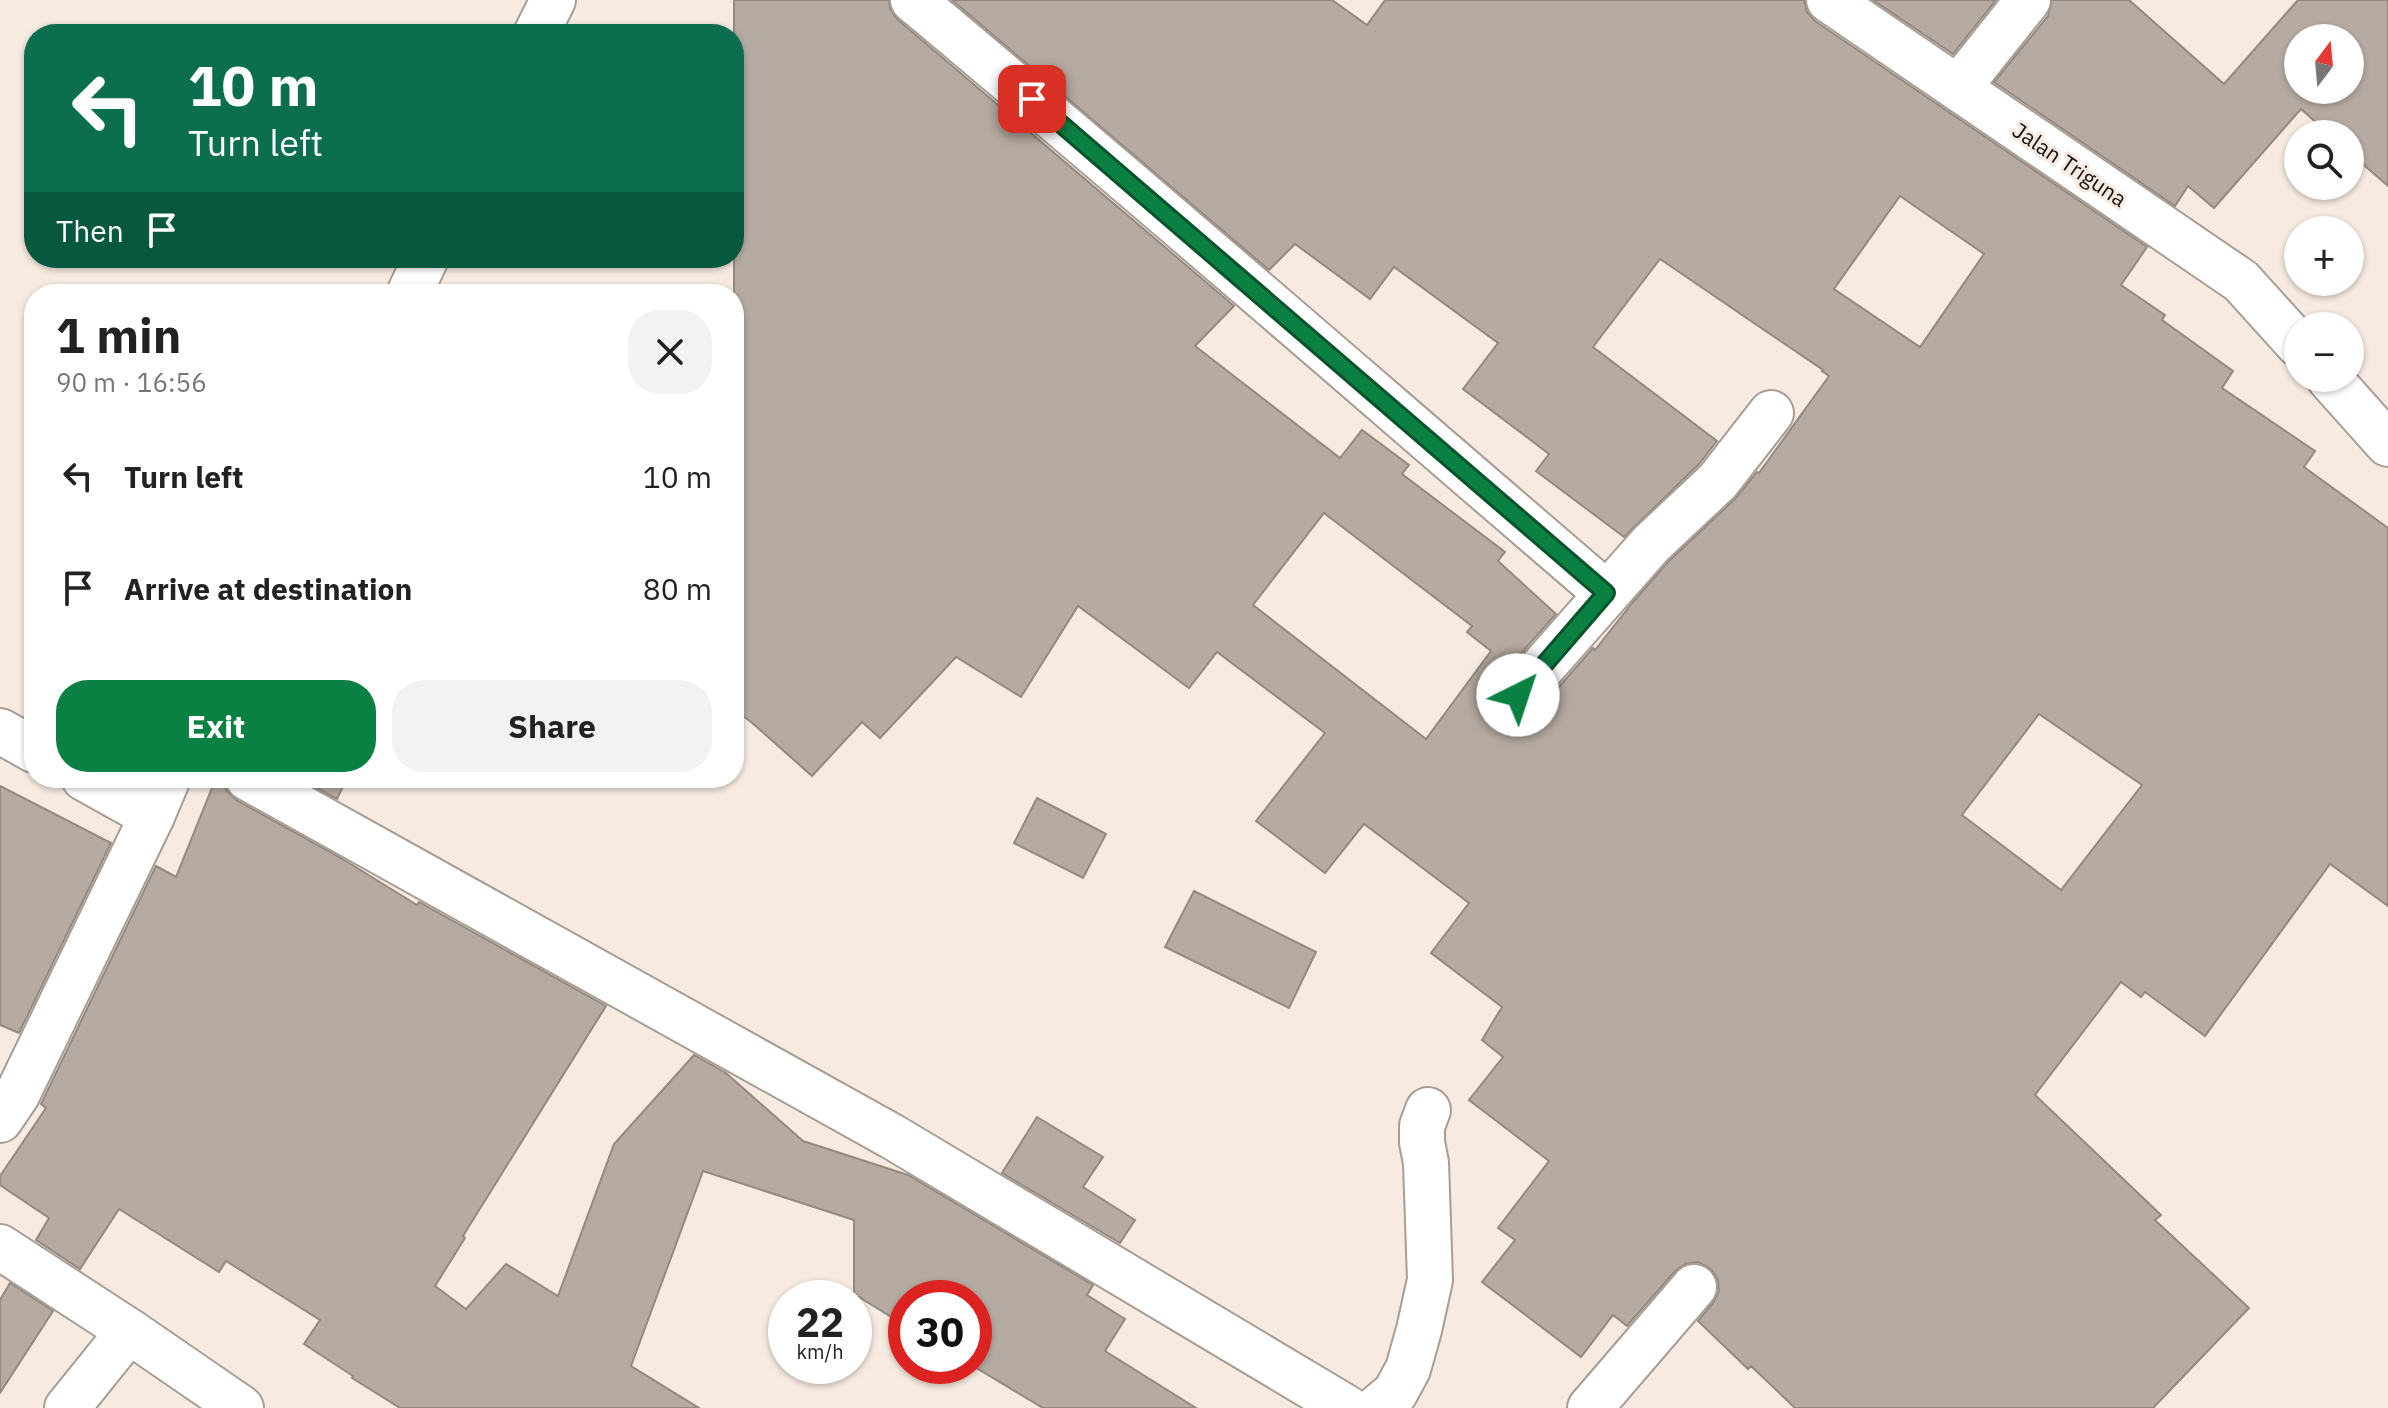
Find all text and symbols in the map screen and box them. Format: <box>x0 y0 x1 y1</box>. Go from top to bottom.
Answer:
north arrow <box>2284 24 2364 104</box>
map controls <box>2284 24 2364 392</box>
text: 10 m <box>188 49 318 121</box>
icon: left <box>56 56 160 160</box>
pin <box>998 65 1066 133</box>
icon: arrive <box>1010 77 1054 121</box>
street label: Jalan Triguna <box>2007 115 2133 213</box>
text: Turn left <box>188 119 323 166</box>
button: search <box>2284 120 2364 200</box>
icon: arrive <box>140 208 184 252</box>
text: Then <box>56 211 124 250</box>
button: + <box>2284 216 2364 296</box>
text: 1 min <box>56 304 181 366</box>
button: close <box>628 310 712 394</box>
button: − <box>2284 312 2364 392</box>
text: 90 m · 16:56 <box>56 365 207 399</box>
icon: left <box>56 454 100 498</box>
text: Turn left <box>124 457 243 496</box>
text: 10 m <box>643 457 712 496</box>
icon: arrive <box>56 566 100 610</box>
text: Arrive at destination <box>124 569 412 608</box>
text: 80 m <box>643 569 712 608</box>
position arrow <box>1476 653 1560 737</box>
button: Exit <box>56 680 376 772</box>
button: Share <box>392 680 712 772</box>
speed limit sign: 30 <box>888 1280 992 1384</box>
text: 22 <box>796 1296 844 1348</box>
text: km/h <box>796 1338 844 1365</box>

